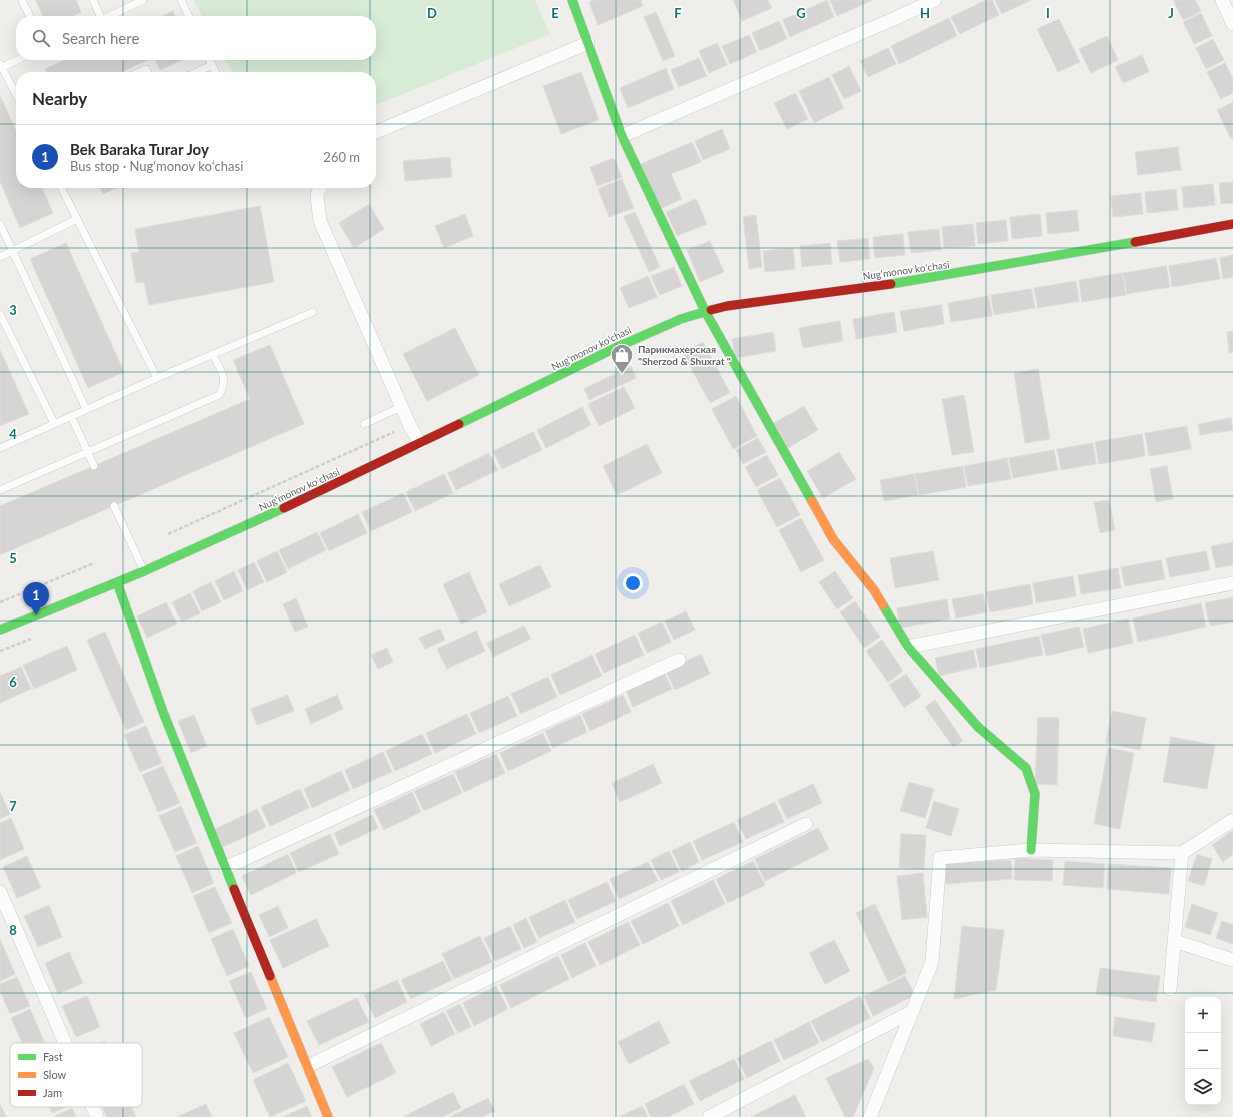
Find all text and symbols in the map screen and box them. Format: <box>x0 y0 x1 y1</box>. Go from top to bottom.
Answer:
text: D <box>427 5 437 21</box>
text: E <box>551 5 559 21</box>
text: F <box>674 5 682 21</box>
text: G <box>796 5 806 21</box>
text: H <box>920 5 930 21</box>
text: I <box>1046 5 1050 21</box>
text: J <box>1168 5 1174 21</box>
search box <box>16 16 376 60</box>
icon: search <box>30 27 52 49</box>
text: Search here <box>62 29 139 47</box>
text: Nearby <box>32 88 87 109</box>
text: Bek Baraka Turar Joy <box>70 140 209 158</box>
text: 1 <box>41 149 49 165</box>
text: 260 m <box>323 149 360 165</box>
text: Bus stop · Nugʻmonov koʻchasi <box>70 158 243 174</box>
street label: Nugʻmonov koʻchasi <box>862 258 950 282</box>
text: 3 <box>9 302 17 318</box>
street label: Nugʻmonov koʻchasi <box>549 323 633 373</box>
shop icon: Парикмахерская "Sherzod & Shuxrat " <box>609 342 635 375</box>
place label: Парикмахерская "Sherzod & Shuxrat " <box>638 343 731 367</box>
text: 4 <box>9 426 17 442</box>
street label: Nugʻmonov koʻchasi <box>257 465 341 513</box>
text: 5 <box>9 550 17 566</box>
your location <box>623 573 643 593</box>
pin: 1 <box>23 582 49 615</box>
text: 6 <box>9 674 17 690</box>
text: 7 <box>9 798 17 814</box>
text: 8 <box>9 922 17 938</box>
map controls <box>1185 997 1221 1105</box>
button: + <box>1185 997 1221 1033</box>
button: − <box>1185 1033 1221 1069</box>
legend <box>10 1043 142 1107</box>
text: Fast <box>43 1050 63 1063</box>
text: Slow <box>43 1068 67 1081</box>
button: layers <box>1185 1069 1221 1105</box>
text: Jam <box>43 1086 62 1099</box>

